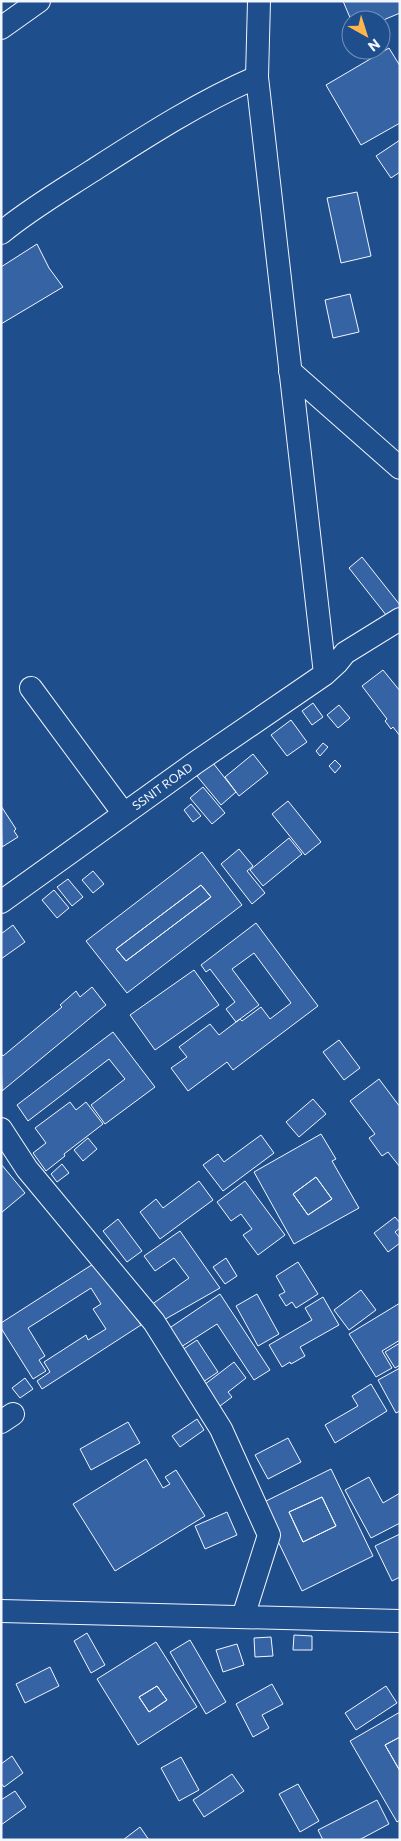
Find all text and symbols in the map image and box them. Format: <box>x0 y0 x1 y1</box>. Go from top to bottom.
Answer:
north arrow <box>341 10 391 60</box>
text: N <box>365 36 384 55</box>
street label: SSNIT ROAD <box>129 759 195 812</box>

